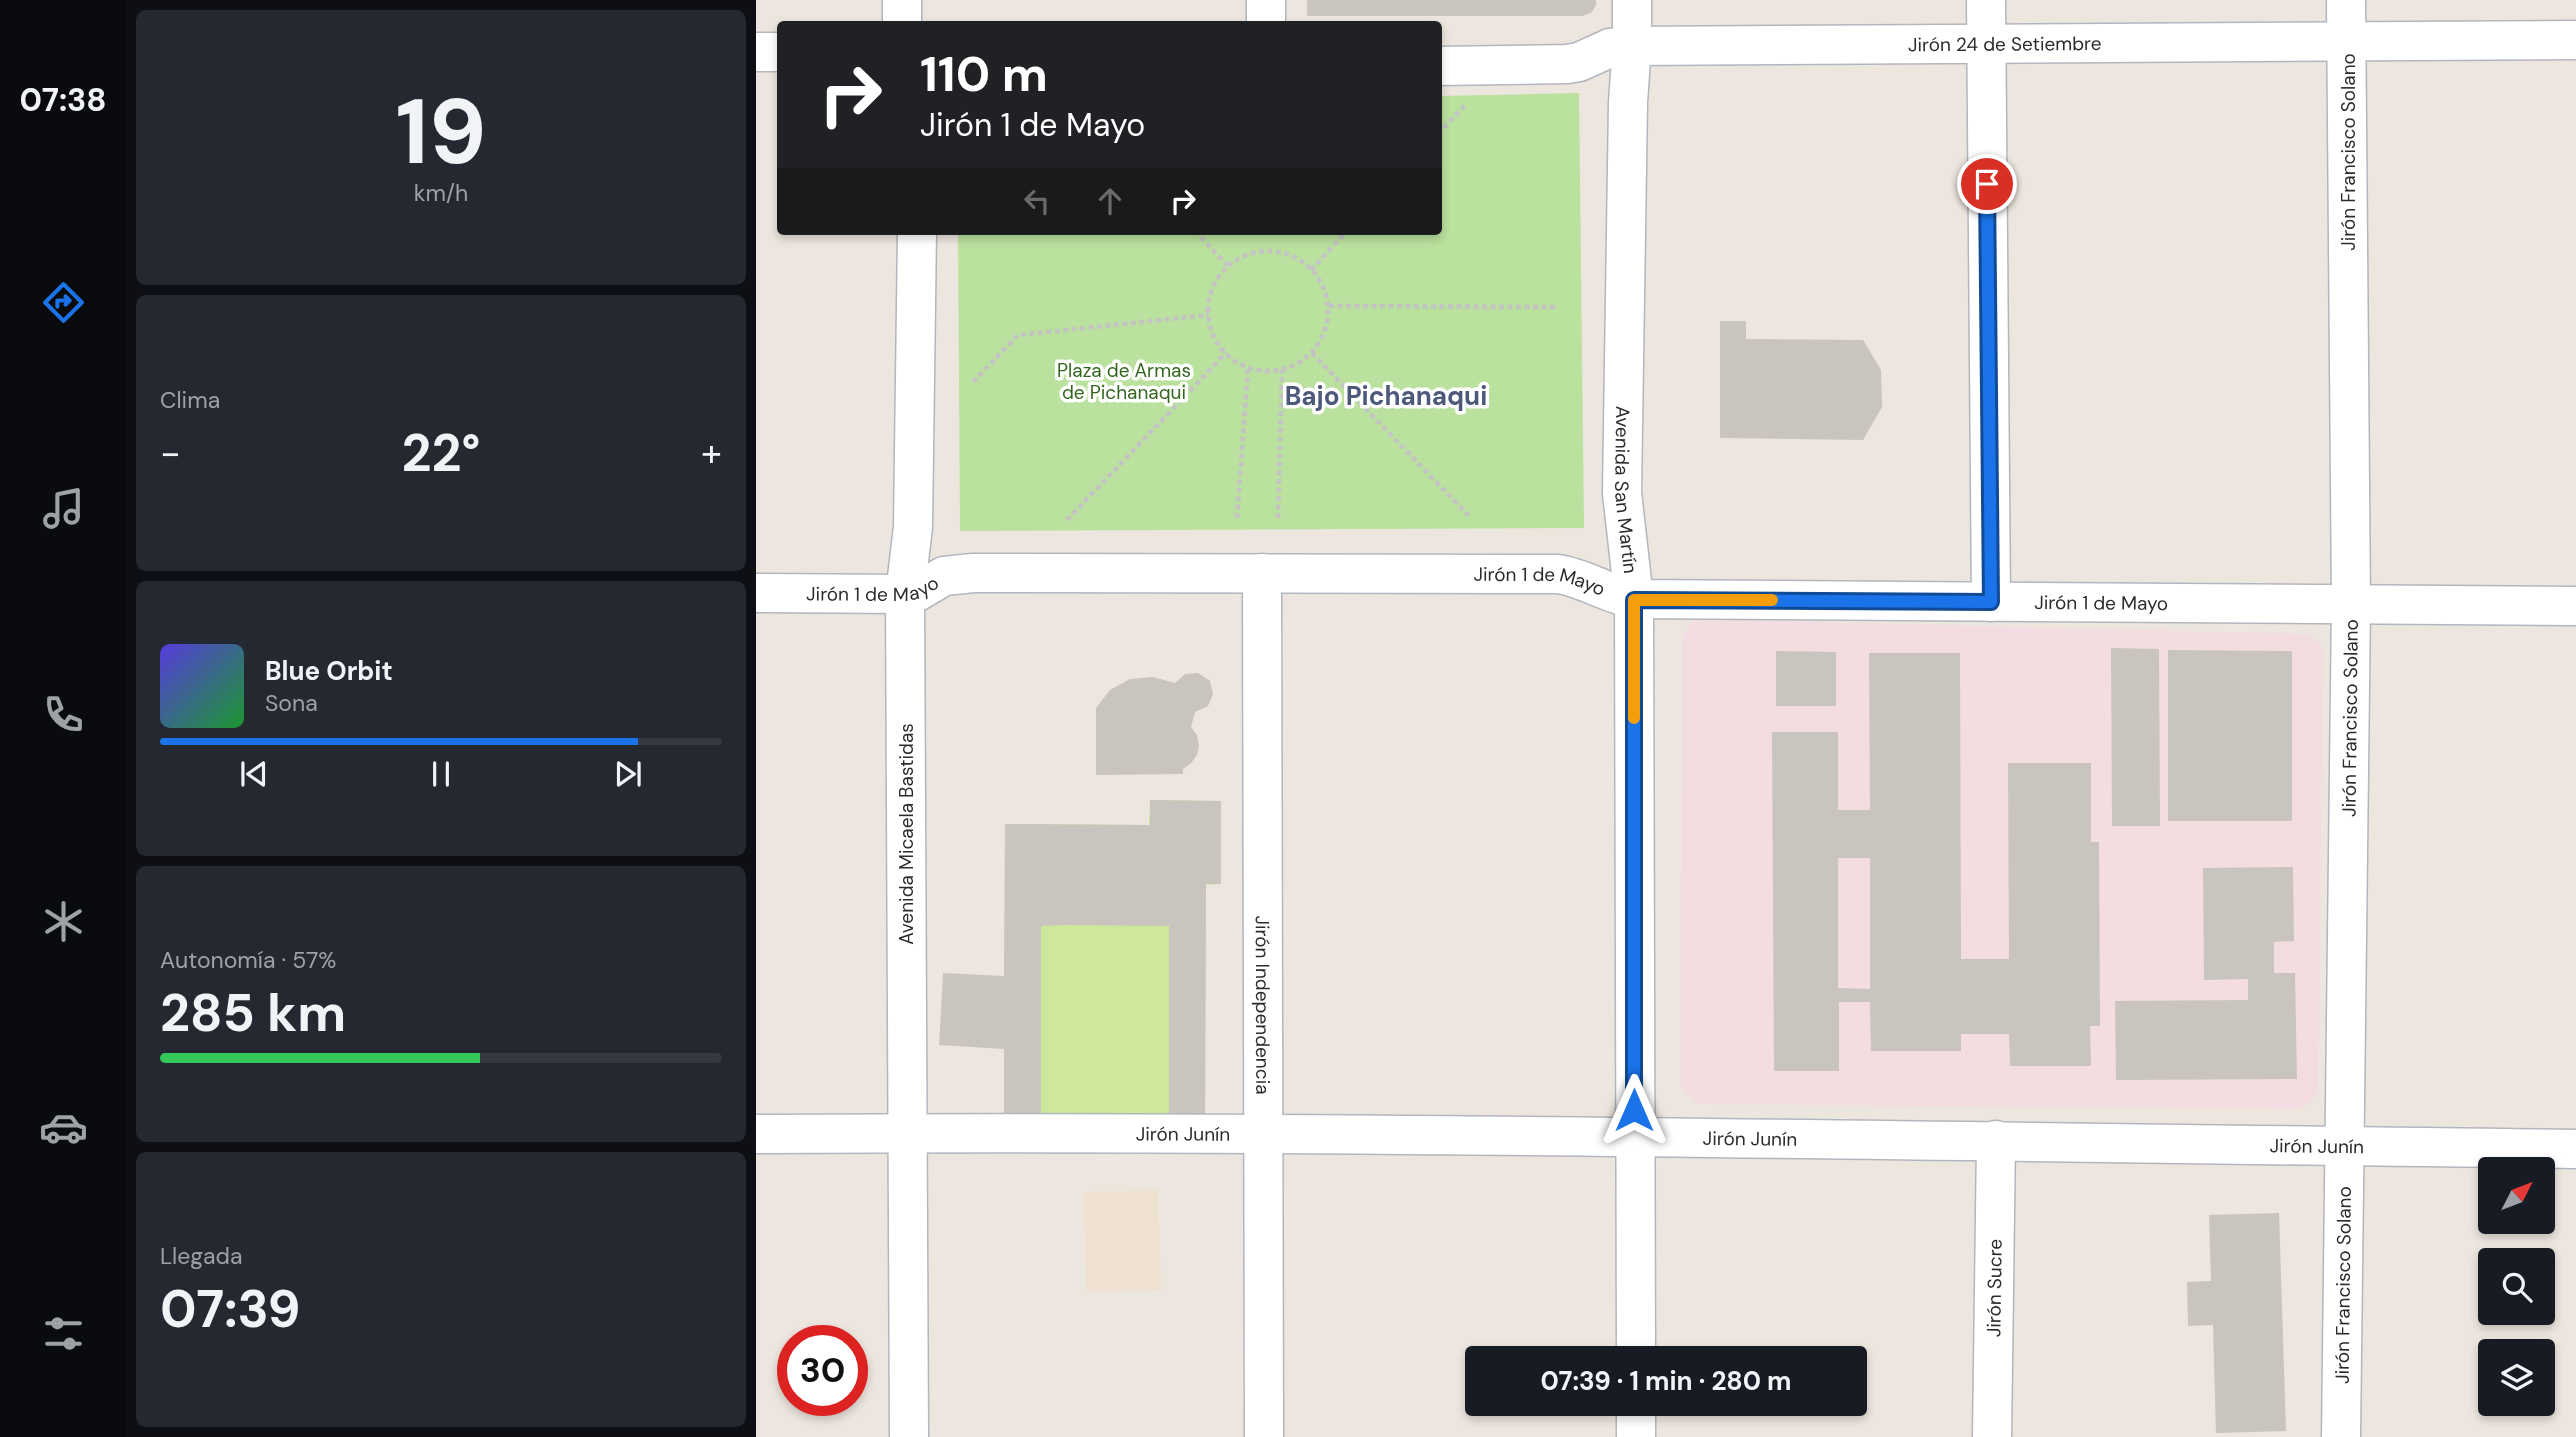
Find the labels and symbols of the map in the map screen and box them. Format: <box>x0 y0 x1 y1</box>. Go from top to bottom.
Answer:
street label: Jirón 24 de Setiembre <box>1908 31 2102 57</box>
street label: Jirón Francisco Solano <box>2336 53 2361 251</box>
pin <box>1957 154 2017 214</box>
park label: Plaza de Armas de Pichanaqui <box>1057 358 1191 405</box>
district label: Bajo Pichanaqui <box>1285 379 1487 413</box>
street label: Avenida San Martín <box>1609 406 1643 575</box>
street label: Jirón 1 de Mayo <box>1473 562 1609 602</box>
street label: Jirón 1 de Mayo <box>806 570 943 607</box>
street label: Jirón 1 de Mayo <box>2034 590 2168 616</box>
street label: Jirón Francisco Solano <box>2336 619 2364 817</box>
street label: Avenida Micaela Bastidas <box>894 723 919 945</box>
street label: Jirón Independencia <box>1250 915 1275 1095</box>
position arrow <box>1597 1073 1671 1147</box>
street label: Jirón Junín <box>1136 1121 1230 1147</box>
street label: Jirón Junín <box>1703 1126 1797 1152</box>
street label: Jirón Junín <box>2269 1133 2364 1159</box>
north arrow <box>2478 1157 2555 1234</box>
street label: Jirón Francisco Solano <box>2330 1186 2357 1384</box>
street label: Jirón Sucre <box>1981 1239 2008 1337</box>
speed limit sign: 30 <box>777 1325 868 1416</box>

